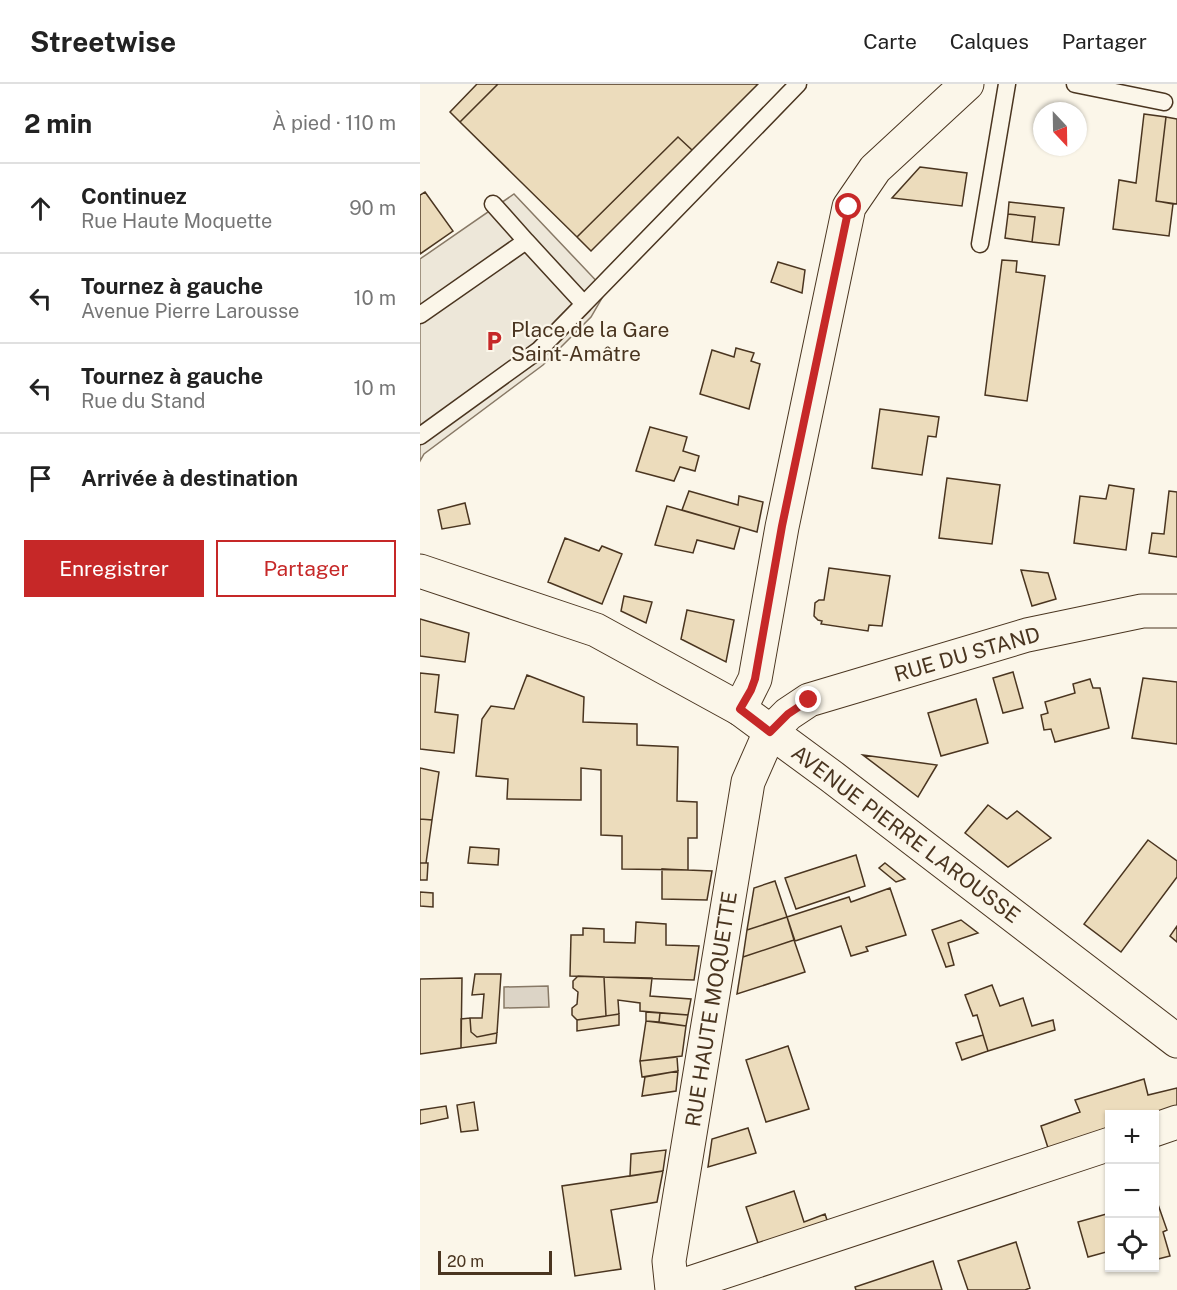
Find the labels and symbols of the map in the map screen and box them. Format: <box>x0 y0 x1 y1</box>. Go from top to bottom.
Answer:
north arrow <box>1033 102 1087 156</box>
route start <box>835 193 861 219</box>
place label: Place de la Gare Saint-Amâtre <box>511 317 669 366</box>
parking icon: Place de la Gare Saint-Amâtre <box>482 329 506 353</box>
street label: RUE DU STAND <box>891 621 1043 687</box>
route end <box>795 686 821 712</box>
street label: AVENUE PIERRE LAROUSSE <box>787 740 1025 928</box>
street label: RUE HAUTE MOQUETTE <box>680 889 742 1129</box>
scale bar <box>438 1248 552 1276</box>

